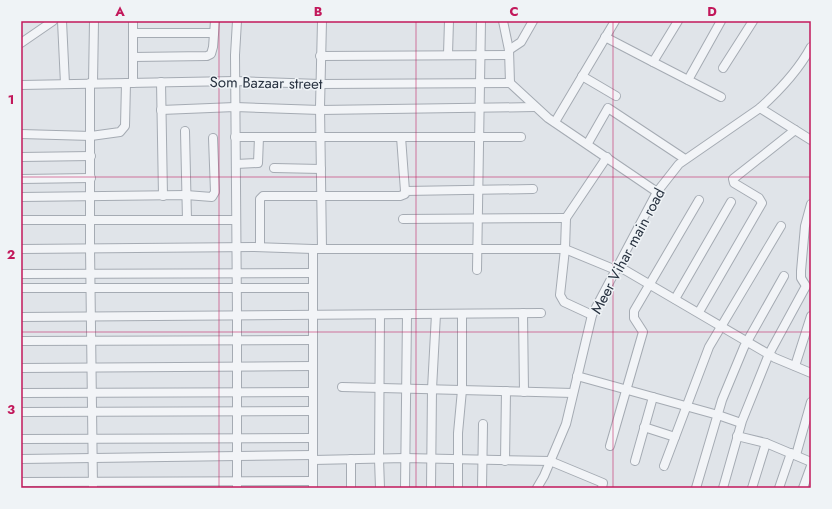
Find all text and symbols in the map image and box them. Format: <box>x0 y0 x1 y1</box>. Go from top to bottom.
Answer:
text: A <box>114 2 125 21</box>
text: B <box>314 2 323 21</box>
text: C <box>509 2 519 21</box>
text: D <box>707 2 717 21</box>
street label: Som Bazaar street <box>209 71 323 95</box>
text: 1 <box>8 90 14 109</box>
street label: Meer Vihar main road <box>585 184 671 318</box>
text: 2 <box>7 245 15 264</box>
text: 3 <box>7 400 15 419</box>

